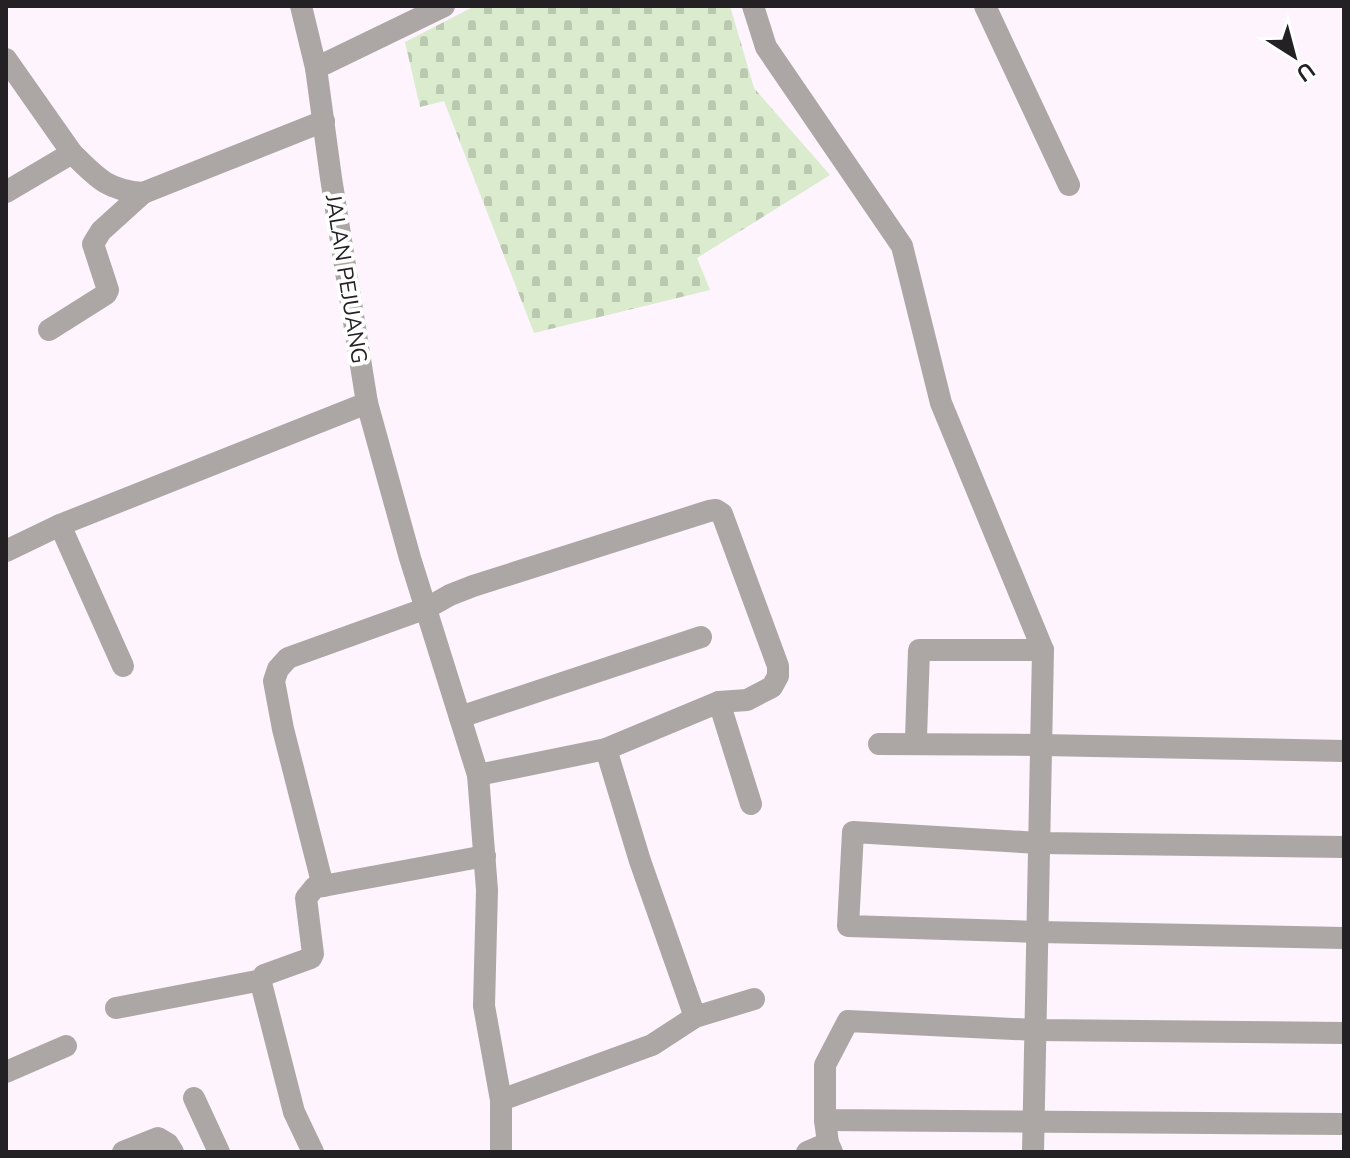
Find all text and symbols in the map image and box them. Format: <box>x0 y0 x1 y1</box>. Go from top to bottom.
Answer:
north arrow <box>1254 16 1334 96</box>
text: U <box>1290 54 1321 88</box>
street label: JALAN PEJUANG <box>318 191 374 366</box>

